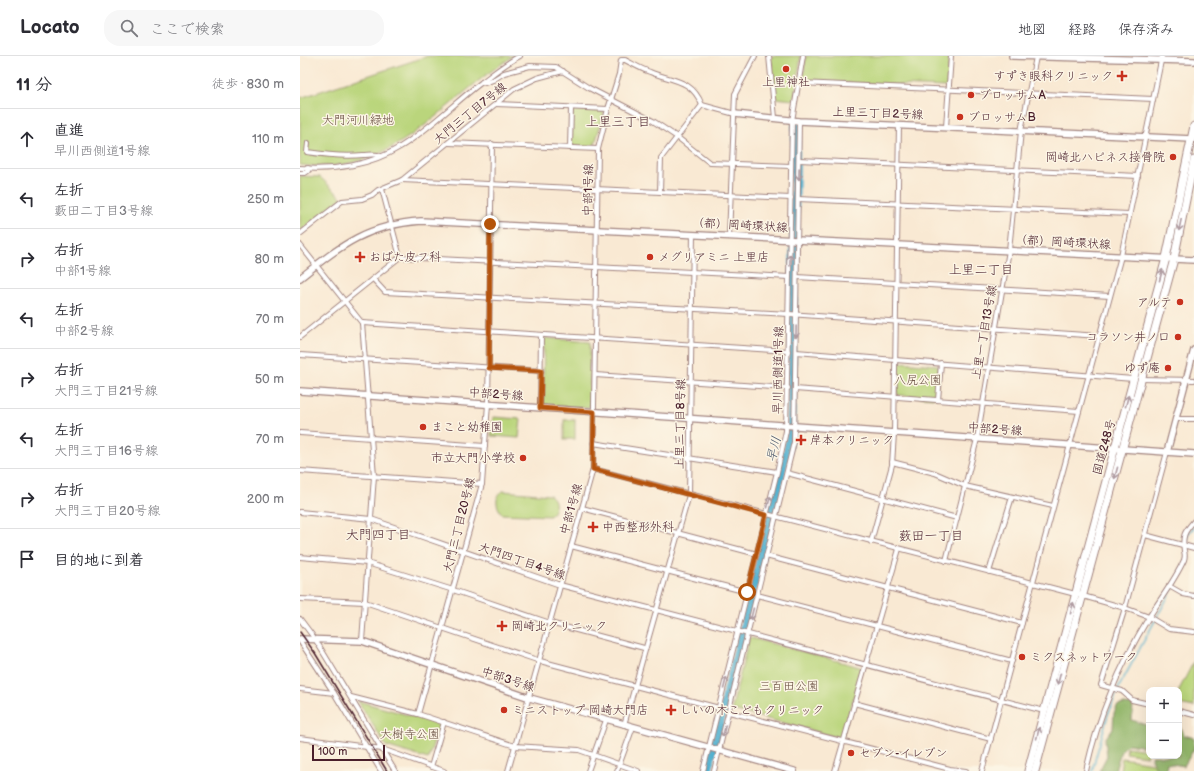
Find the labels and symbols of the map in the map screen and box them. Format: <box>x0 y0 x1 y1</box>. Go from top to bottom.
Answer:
marker: 上里神社 <box>781 64 791 74</box>
place label: すずき眼科クリニック <box>993 69 1113 84</box>
marker: すずき眼科クリニック <box>1116 70 1128 82</box>
place label: 上里神社 <box>762 75 810 90</box>
street label: 大門三丁目7号線 <box>431 79 510 148</box>
place label: ブロッサムA <box>979 88 1047 103</box>
marker: ブロッサムA <box>966 90 976 100</box>
street label: 上里三丁目2号線 <box>832 104 924 123</box>
place label: ブロッサムB <box>968 110 1036 125</box>
marker: ブロッサムB <box>955 112 965 122</box>
park label: 大門河川緑地 <box>322 113 394 128</box>
district label: 上里三丁目 <box>585 114 651 130</box>
place label: 岡崎北ハピネス接骨院 <box>1045 150 1165 165</box>
marker: 岡崎北ハピネス接骨院 <box>1168 152 1178 162</box>
street label: 中部1号線 <box>581 164 596 216</box>
one-way arrow <box>795 167 803 180</box>
route end <box>481 215 499 233</box>
street label: （都）岡崎環状線 <box>692 215 788 236</box>
one-way arrow <box>1176 218 1184 231</box>
street label: （都）岡崎環状線 <box>1015 232 1111 253</box>
place label: おばた皮フ科 <box>369 250 441 265</box>
place label: メグリアミニ 上里店 <box>658 250 769 265</box>
marker: おばた皮フ科 <box>354 251 366 263</box>
marker: メグリアミニ 上里店 <box>645 252 655 262</box>
one-way arrow <box>786 254 793 267</box>
district label: 上里二丁目 <box>948 262 1014 278</box>
one-way arrow <box>1158 269 1165 282</box>
street label: 上里一丁目13号線 <box>969 283 1000 381</box>
place label: アルテ <box>1137 295 1172 310</box>
marker: アルテ <box>1175 297 1185 307</box>
one-way arrow <box>793 325 800 338</box>
street label: 早川西側道1号線 <box>770 326 787 414</box>
place label: コラソン井ノ口 <box>1086 330 1170 345</box>
marker: コラソン井ノ口 <box>1173 332 1183 342</box>
place label: ゆず庵 <box>1124 361 1160 376</box>
marker: ゆず庵 <box>1163 363 1173 373</box>
park label: 八尻公園 <box>894 373 942 388</box>
street label: 上里三丁目8号線 <box>672 378 689 470</box>
street label: 中部2号線 <box>468 385 524 404</box>
one-way arrow <box>1124 395 1131 408</box>
street label: 国道248号 <box>1090 418 1119 477</box>
place label: まこと幼稚園 <box>431 420 503 435</box>
street label: 中部2号線 <box>967 420 1023 439</box>
marker: まこと幼稚園 <box>418 422 428 432</box>
place label: 岸本クリニック <box>810 433 894 448</box>
marker: 岸本クリニック <box>795 434 807 446</box>
water label: 早川 <box>763 435 785 464</box>
place label: 市立大門小学校 <box>431 451 515 466</box>
marker: 市立大門小学校 <box>518 453 528 463</box>
one-way arrow <box>1112 466 1119 479</box>
street label: 大門三丁目20号線 <box>440 476 479 575</box>
street label: 中部1号線 <box>557 482 586 537</box>
one-way arrow <box>766 496 774 509</box>
place label: 中西整形外科 <box>602 520 674 535</box>
marker: 中西整形外科 <box>587 521 599 533</box>
district label: 大門四丁目 <box>345 527 411 543</box>
district label: 薮田一丁目 <box>898 528 964 544</box>
street label: 大門四丁目4号線 <box>476 540 567 583</box>
route start <box>738 583 756 601</box>
one-way arrow <box>1069 602 1076 615</box>
one-way arrow <box>748 607 756 620</box>
place label: 岡崎北クリニック <box>511 619 607 634</box>
marker: 岡崎北クリニック <box>496 620 508 632</box>
place label: ミクスネットワーク <box>1030 650 1137 665</box>
marker: ミクスネットワーク <box>1017 652 1027 662</box>
street label: 中部3号線 <box>479 664 537 695</box>
one-way arrow <box>1055 673 1063 686</box>
one-way arrow <box>722 677 729 690</box>
park label: 三百田公園 <box>759 679 819 694</box>
place label: ミニストップ 岡崎大門店 <box>512 703 648 718</box>
place label: しいの木こどもクリニック <box>680 703 824 718</box>
marker: しいの木こどもクリニック <box>665 704 677 716</box>
marker: ミニストップ 岡崎大門店 <box>499 705 509 715</box>
one-way arrow <box>720 725 728 738</box>
park label: 大樹寺公園 <box>380 727 440 742</box>
one-way arrow <box>1035 727 1042 740</box>
scale bar <box>312 743 385 762</box>
place label: セブン-イレブン <box>859 746 947 761</box>
marker: セブン-イレブン <box>846 748 856 758</box>

